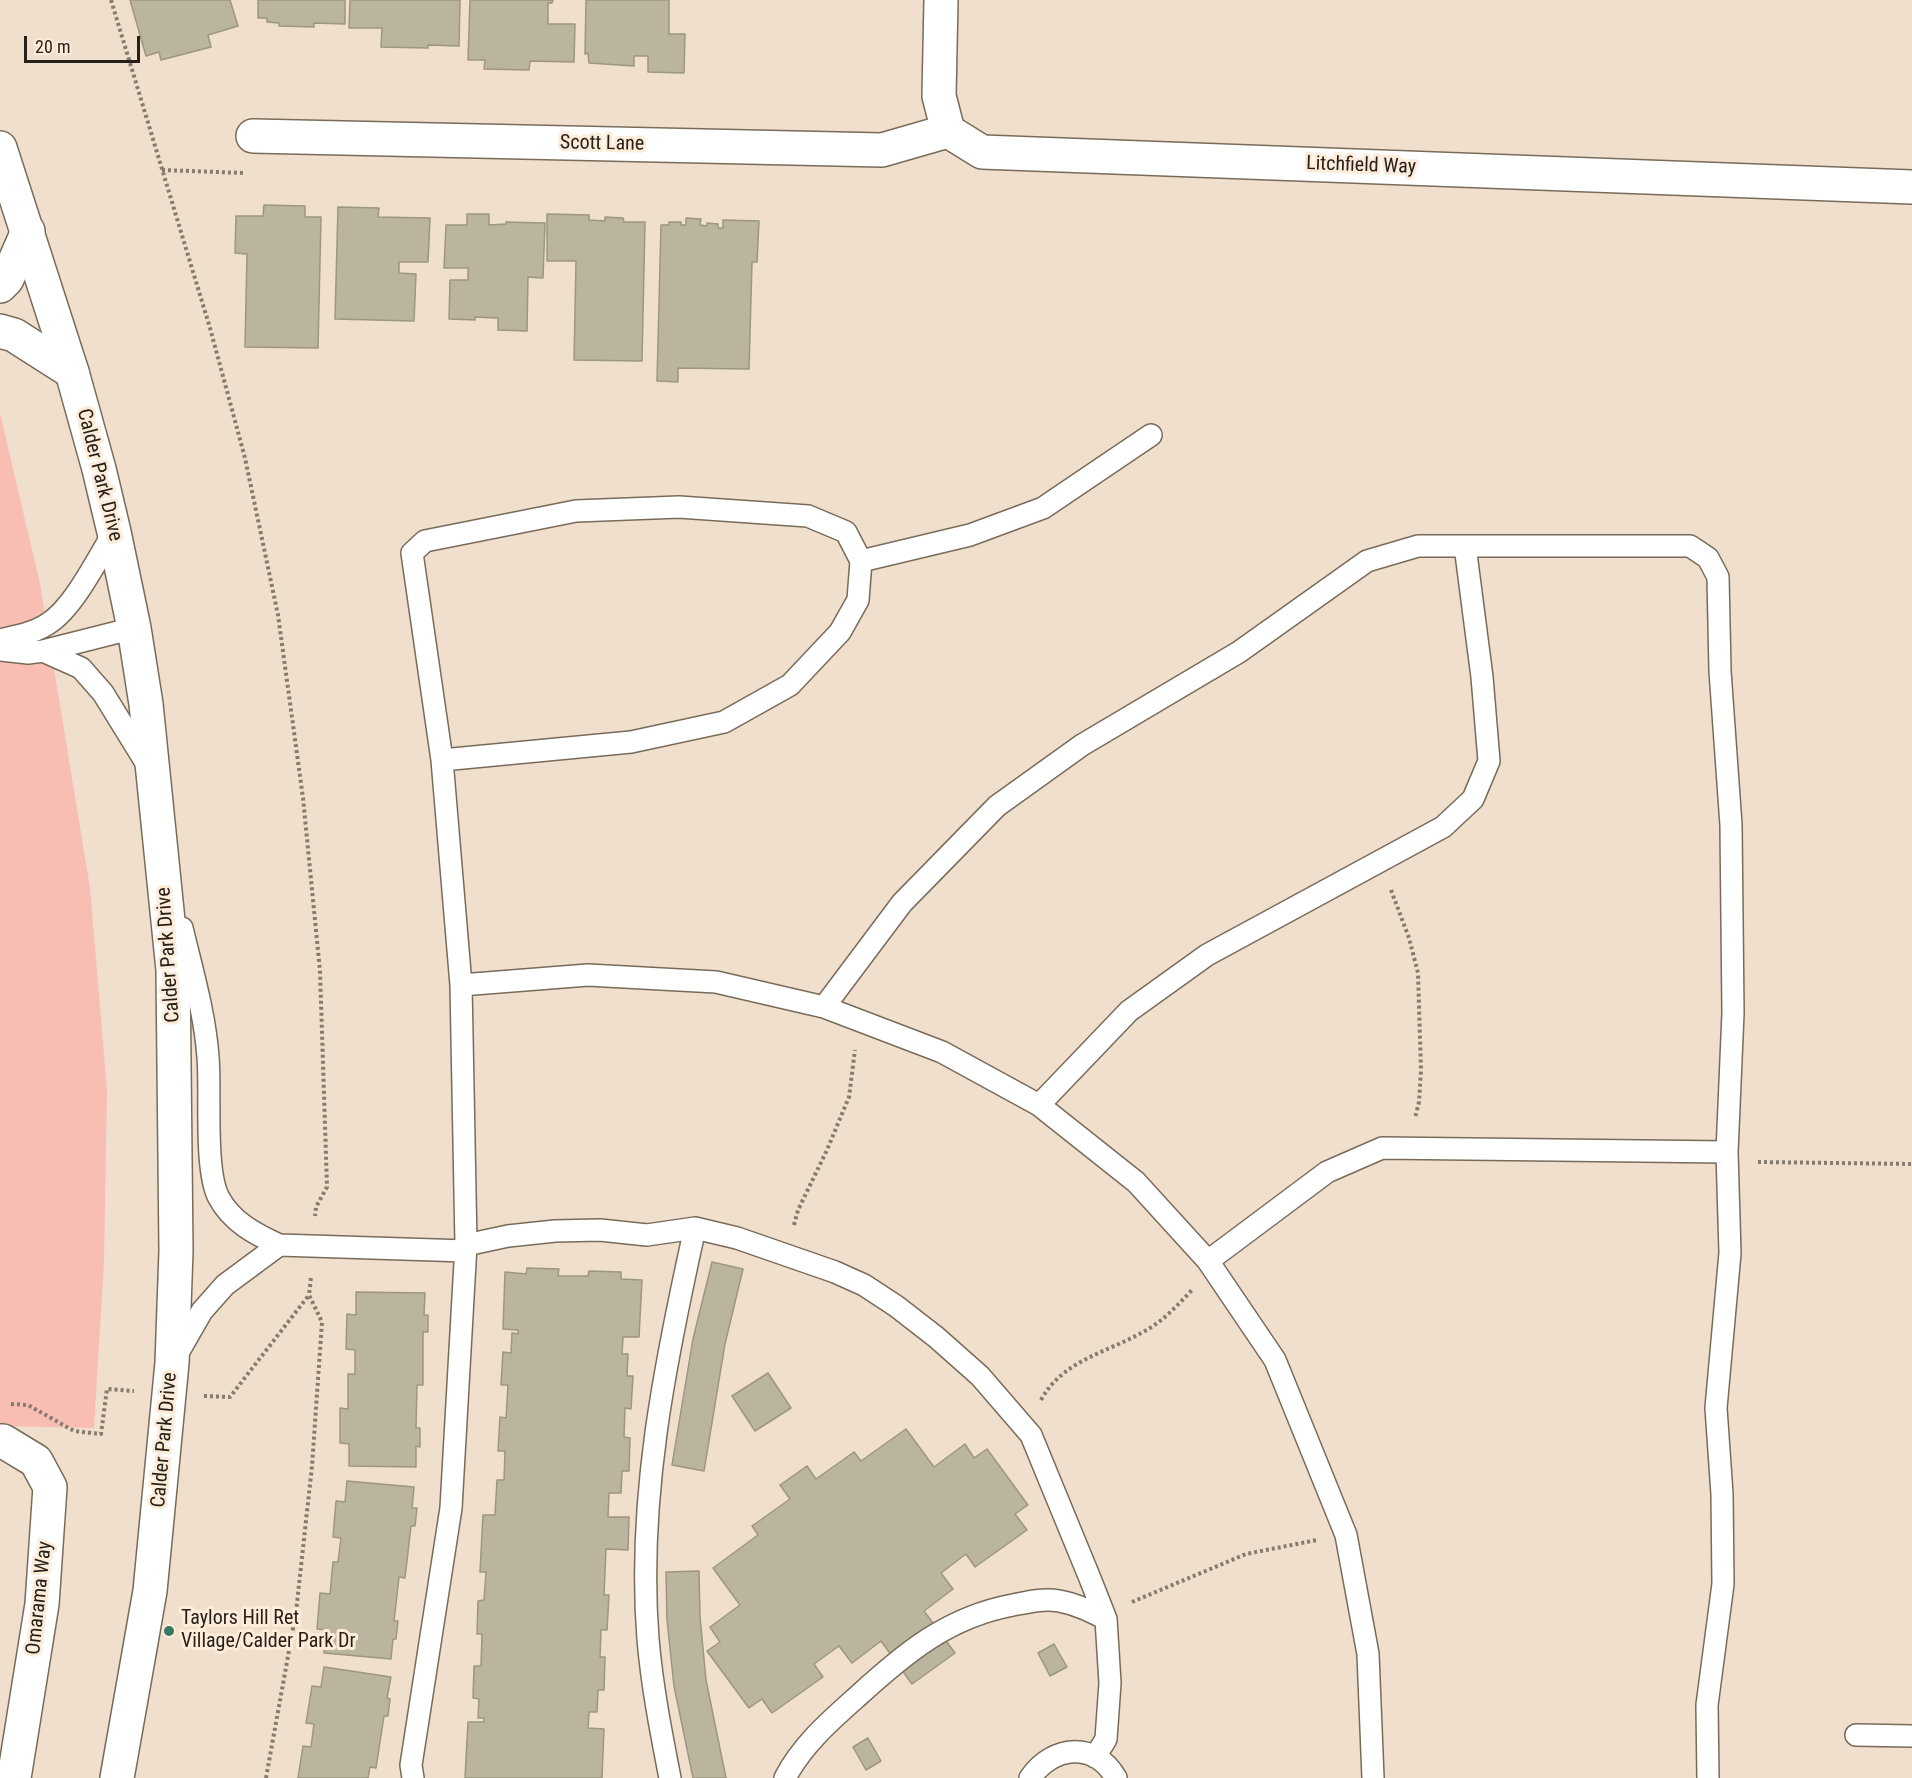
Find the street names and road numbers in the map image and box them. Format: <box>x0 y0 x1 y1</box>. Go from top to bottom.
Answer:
street label: Scott Lane <box>560 131 644 157</box>
street label: Litchfield Way <box>1306 152 1416 180</box>
street label: Calder Park Drive <box>71 406 127 544</box>
street label: Calder Park Drive <box>152 887 186 1023</box>
street label: Calder Park Drive <box>147 1371 183 1509</box>
street label: Omarama Way <box>22 1540 58 1656</box>

